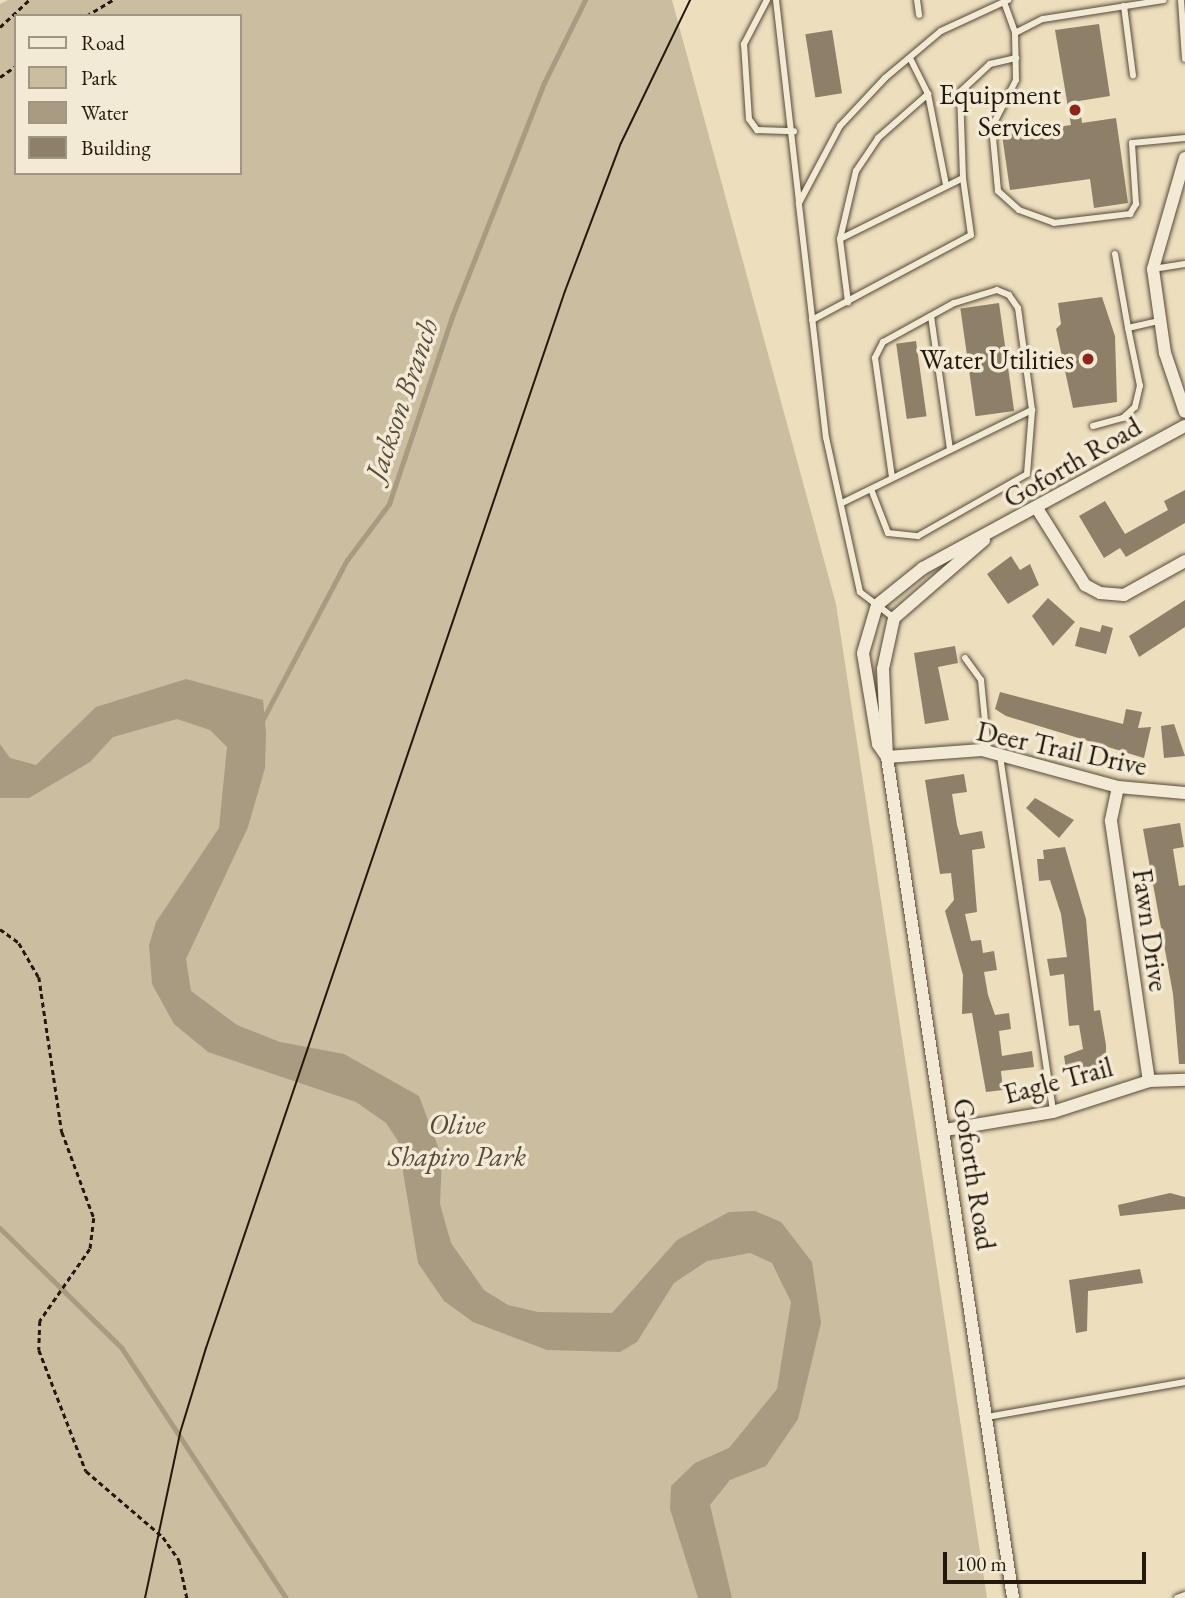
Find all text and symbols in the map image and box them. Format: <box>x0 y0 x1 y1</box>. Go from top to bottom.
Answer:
legend <box>14 14 242 175</box>
text: Road <box>81 29 125 56</box>
text: Park <box>81 64 117 91</box>
place label: Equipment Services <box>939 77 1061 143</box>
text: Water <box>81 99 128 126</box>
marker: Equipment Services <box>1067 102 1083 118</box>
text: Building <box>81 134 151 161</box>
water label: Jackson Branch <box>358 314 446 484</box>
place label: Water Utilities <box>920 342 1074 376</box>
marker: Water Utilities <box>1080 351 1096 367</box>
street label: Goforth Road <box>997 409 1147 515</box>
street label: Deer Trail Drive <box>974 714 1150 782</box>
street label: Fawn Drive <box>1126 867 1176 993</box>
street label: Eagle Trail <box>1000 1049 1116 1111</box>
street label: Goforth Road <box>946 1096 1004 1252</box>
park label: Olive Shapiro Park <box>388 1107 526 1173</box>
scale bar <box>947 1538 1150 1582</box>
text: 100 m <box>956 1550 1007 1577</box>

